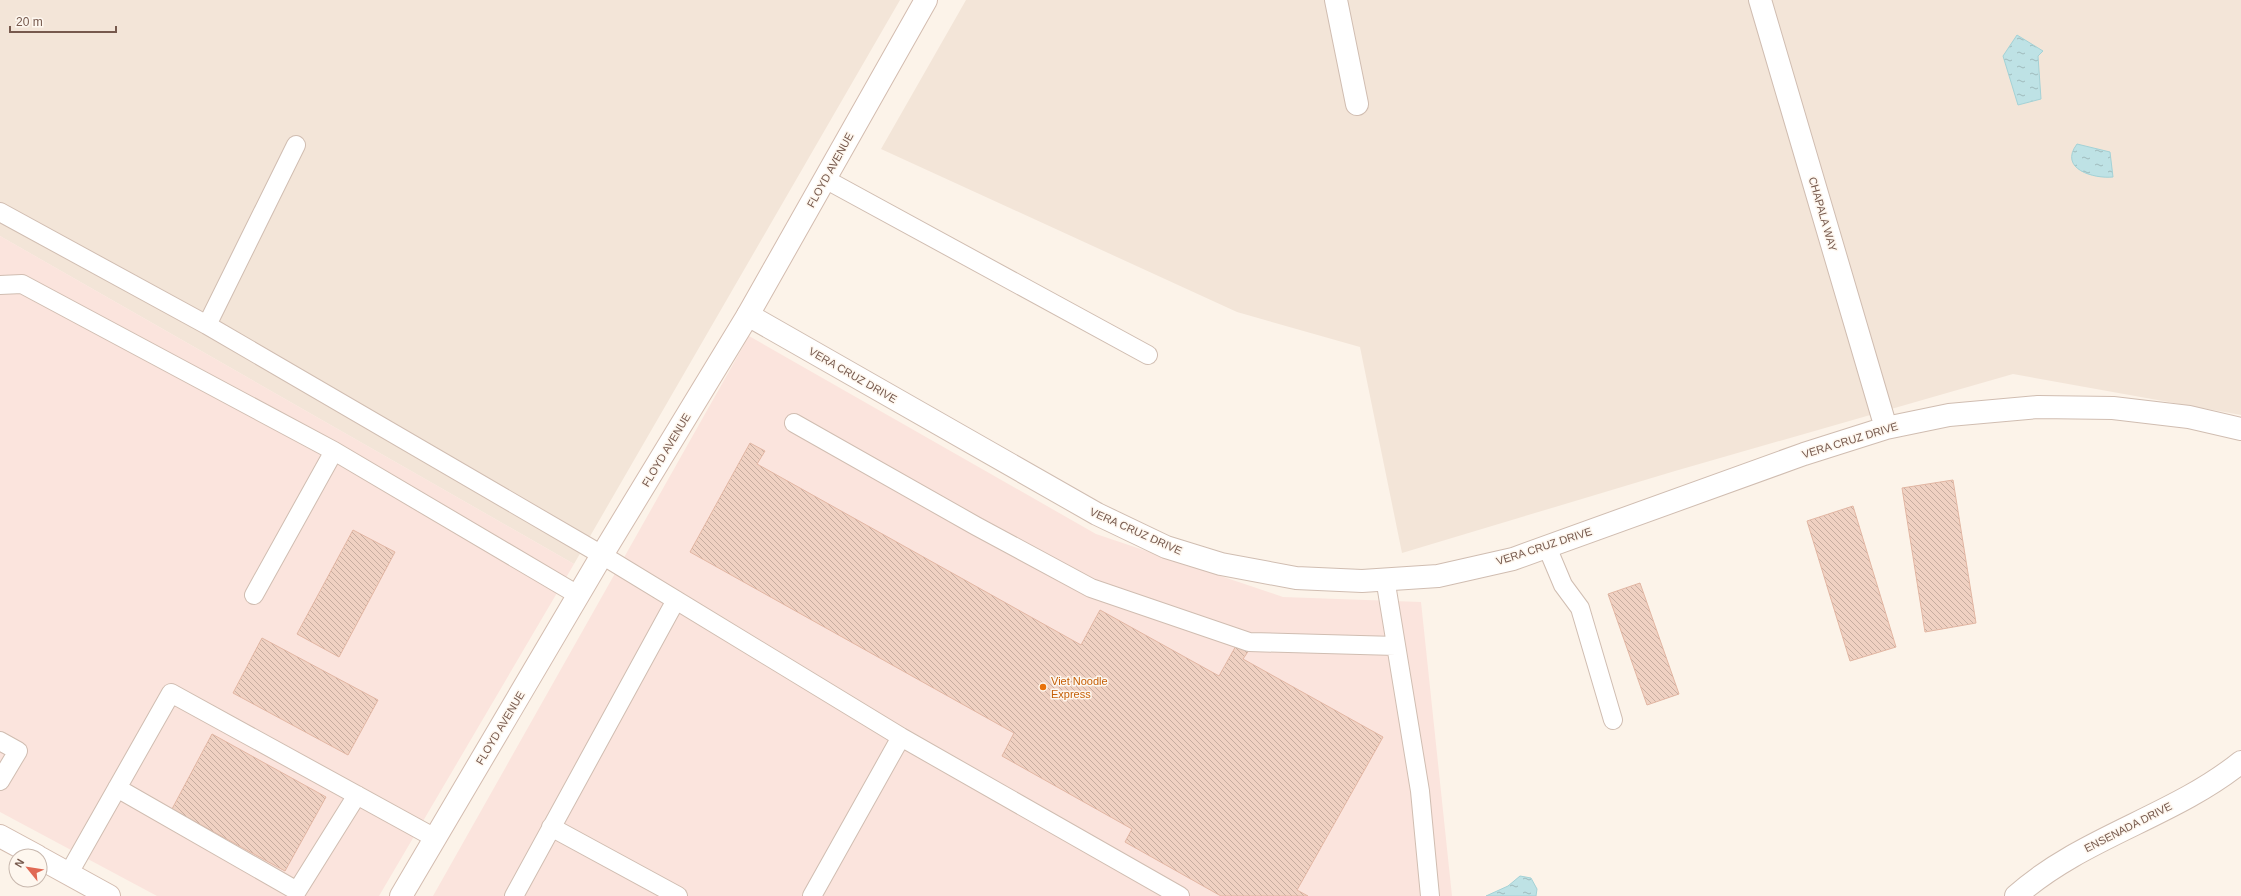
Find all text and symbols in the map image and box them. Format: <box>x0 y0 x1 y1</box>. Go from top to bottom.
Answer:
scale bar <box>10 8 116 34</box>
text: 20 m <box>16 15 43 29</box>
street label: FLOYD AVENUE <box>805 131 855 209</box>
street label: CHAPALA WAY <box>1807 175 1840 253</box>
street label: VERA CRUZ DRIVE <box>807 345 899 405</box>
street label: FLOYD AVENUE <box>639 411 693 489</box>
street label: VERA CRUZ DRIVE <box>1801 420 1899 460</box>
street label: VERA CRUZ DRIVE <box>1088 505 1184 557</box>
street label: VERA CRUZ DRIVE <box>1495 525 1593 567</box>
place label: Viet Noodle Express <box>1051 675 1108 700</box>
marker: Viet Noodle Express <box>1038 682 1048 692</box>
street label: FLOYD AVENUE <box>473 689 527 767</box>
street label: ENSENADA DRIVE <box>2082 800 2174 854</box>
north arrow <box>8 848 48 888</box>
text: N <box>12 857 27 869</box>

